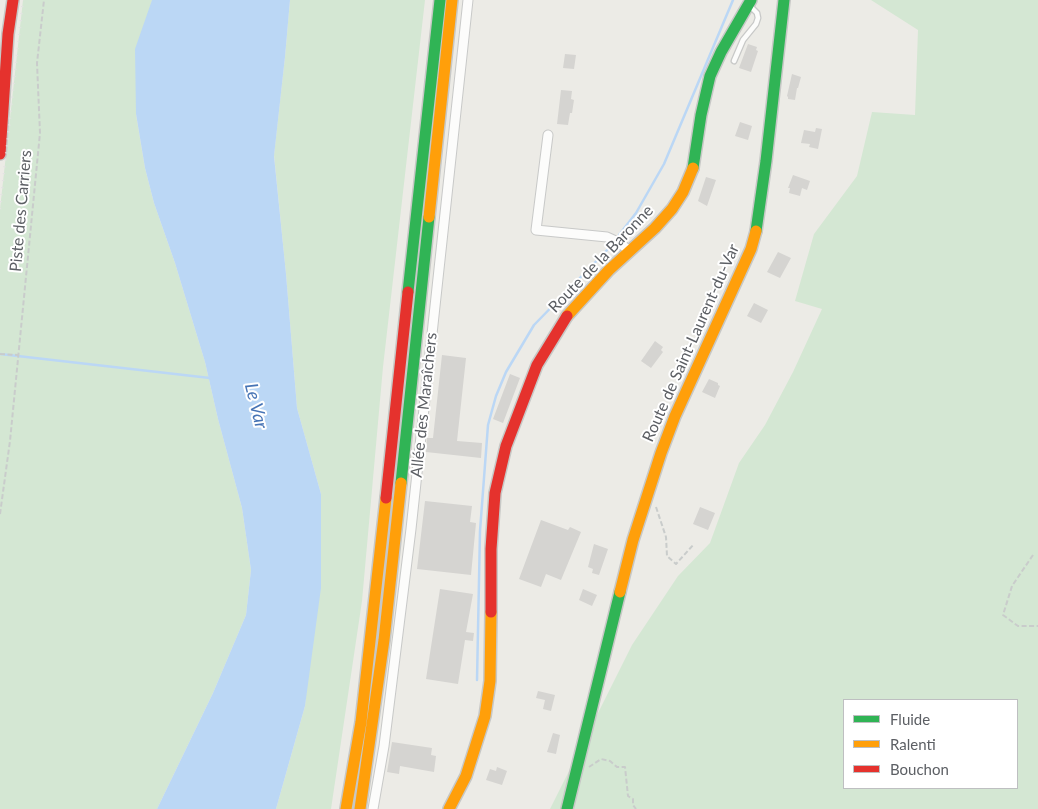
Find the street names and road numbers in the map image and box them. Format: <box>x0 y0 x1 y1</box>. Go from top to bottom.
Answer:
street label: Piste des Carriers <box>6 149 36 273</box>
street label: Route de la Baronne <box>545 201 657 317</box>
street label: Route de Saint-Laurent-du-Var <box>639 241 743 445</box>
street label: Allée des Maraîchers <box>407 332 441 478</box>

